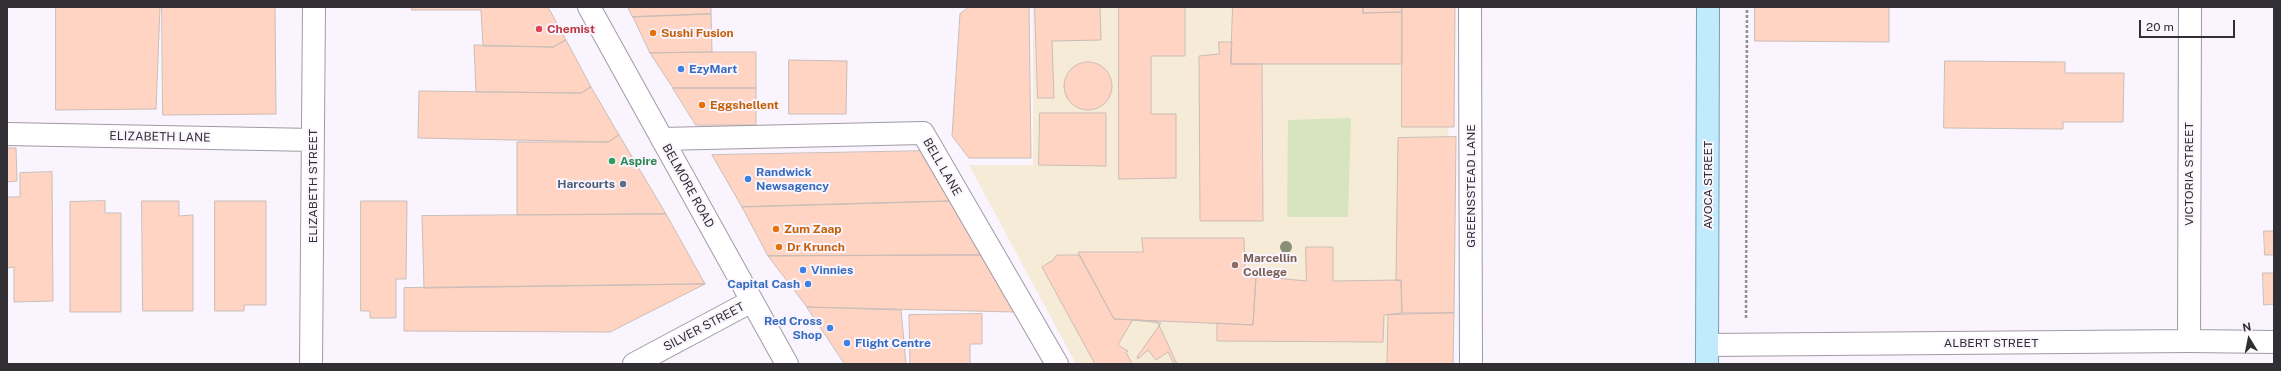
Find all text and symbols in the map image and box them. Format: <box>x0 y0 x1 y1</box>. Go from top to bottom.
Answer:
scale bar <box>2141 12 2237 38</box>
text: 20 m <box>2146 20 2174 34</box>
place label: Chemist <box>547 22 595 36</box>
marker: Chemist <box>534 24 544 34</box>
place label: Sushi Fusion <box>661 26 734 40</box>
marker: Sushi Fusion <box>648 28 658 38</box>
place label: EzyMart <box>689 62 737 76</box>
marker: EzyMart <box>676 64 686 74</box>
place label: Eggshellent <box>710 98 779 112</box>
marker: Eggshellent <box>697 100 707 110</box>
street label: VICTORIA STREET <box>2182 122 2196 226</box>
street label: GREENSSTEAD LANE <box>1464 124 1478 248</box>
street label: ELIZABETH LANE <box>109 129 211 145</box>
street label: ELIZABETH STREET <box>306 129 320 243</box>
street label: BELL LANE <box>920 135 964 199</box>
street label: AVOCA STREET <box>1701 141 1715 229</box>
street label: BELMORE ROAD <box>659 142 717 230</box>
place label: Aspire <box>620 154 657 168</box>
marker: Aspire <box>607 156 617 166</box>
place label: Randwick Newsagency <box>756 165 829 193</box>
marker: Randwick Newsagency <box>743 174 753 184</box>
place label: Harcourts <box>557 177 615 191</box>
marker: Harcourts <box>618 179 628 189</box>
place label: Zum Zaap <box>784 222 842 236</box>
marker: Zum Zaap <box>771 224 781 234</box>
place label: Dr Krunch <box>787 240 845 254</box>
marker: Dr Krunch <box>774 242 784 252</box>
place label: Marcellin College <box>1243 251 1297 279</box>
marker: Marcellin College <box>1230 260 1240 270</box>
place label: Vinnies <box>811 263 853 277</box>
marker: Vinnies <box>798 265 808 275</box>
place label: Capital Cash <box>727 277 800 291</box>
marker: Capital Cash <box>803 279 813 289</box>
street label: SILVER STREET <box>661 300 747 354</box>
place label: Red Cross Shop <box>764 314 822 342</box>
north arrow <box>2229 319 2269 359</box>
text: N <box>2242 321 2252 334</box>
marker: Red Cross Shop <box>825 323 835 333</box>
place label: Flight Centre <box>855 336 931 350</box>
street label: ALBERT STREET <box>1944 336 2038 350</box>
marker: Flight Centre <box>842 338 852 348</box>

